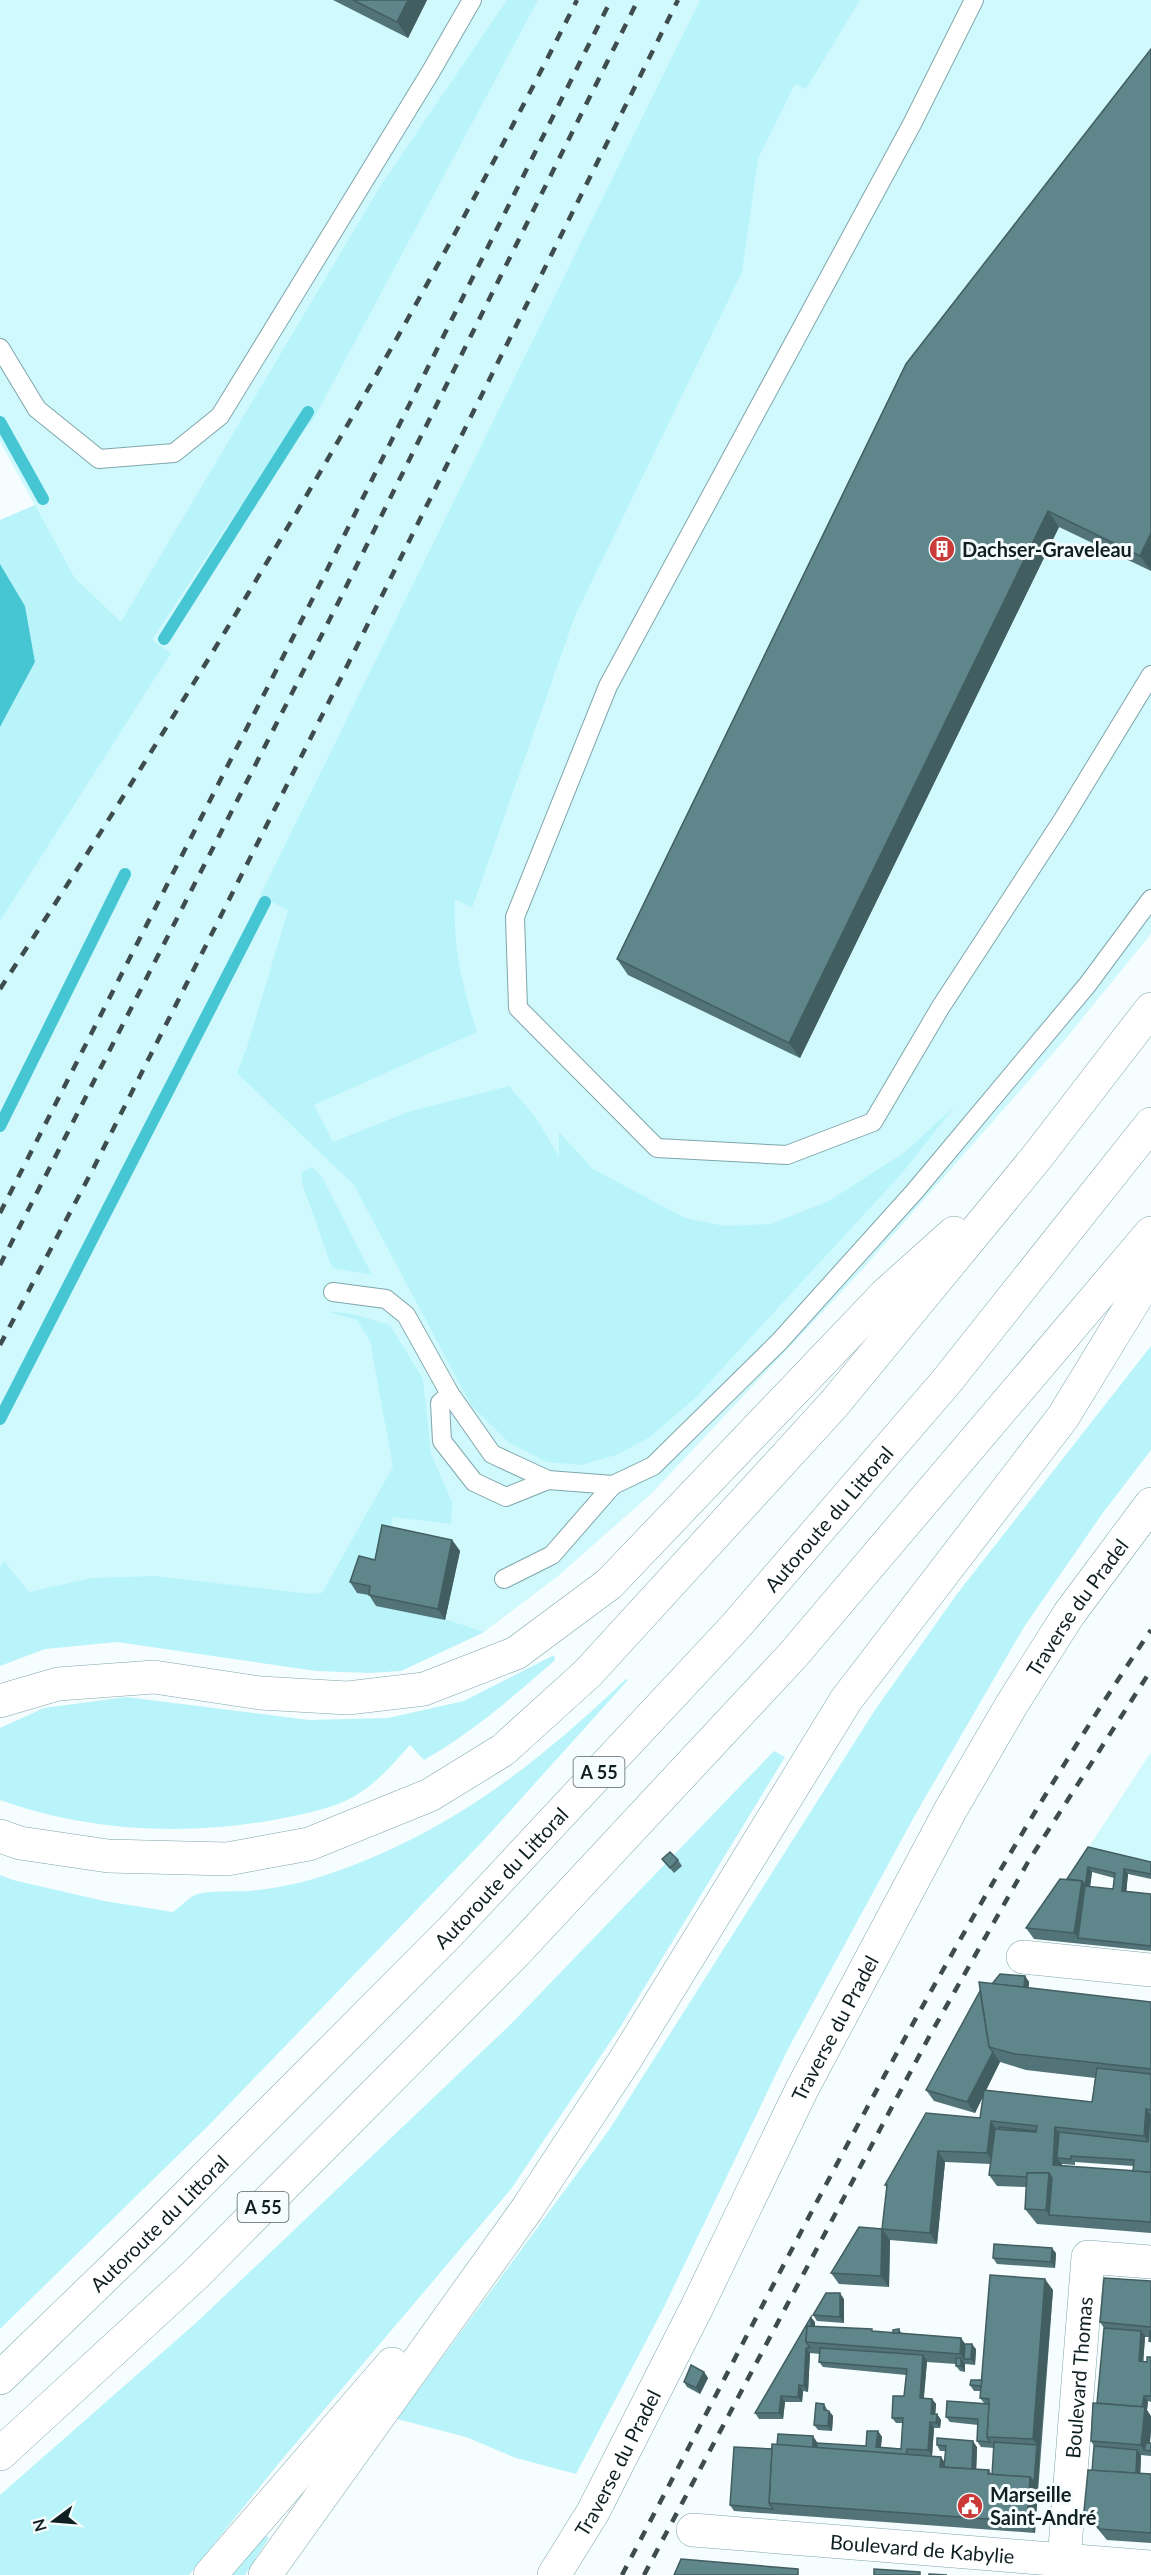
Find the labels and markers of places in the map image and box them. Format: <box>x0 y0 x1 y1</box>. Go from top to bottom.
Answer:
building icon: Dachser-Graveleau <box>927 534 957 564</box>
place label: Dachser-Graveleau <box>962 537 1132 561</box>
place label: Marseille Saint-André <box>990 2482 1097 2529</box>
public building icon: Marseille Saint-André <box>955 2491 985 2521</box>

